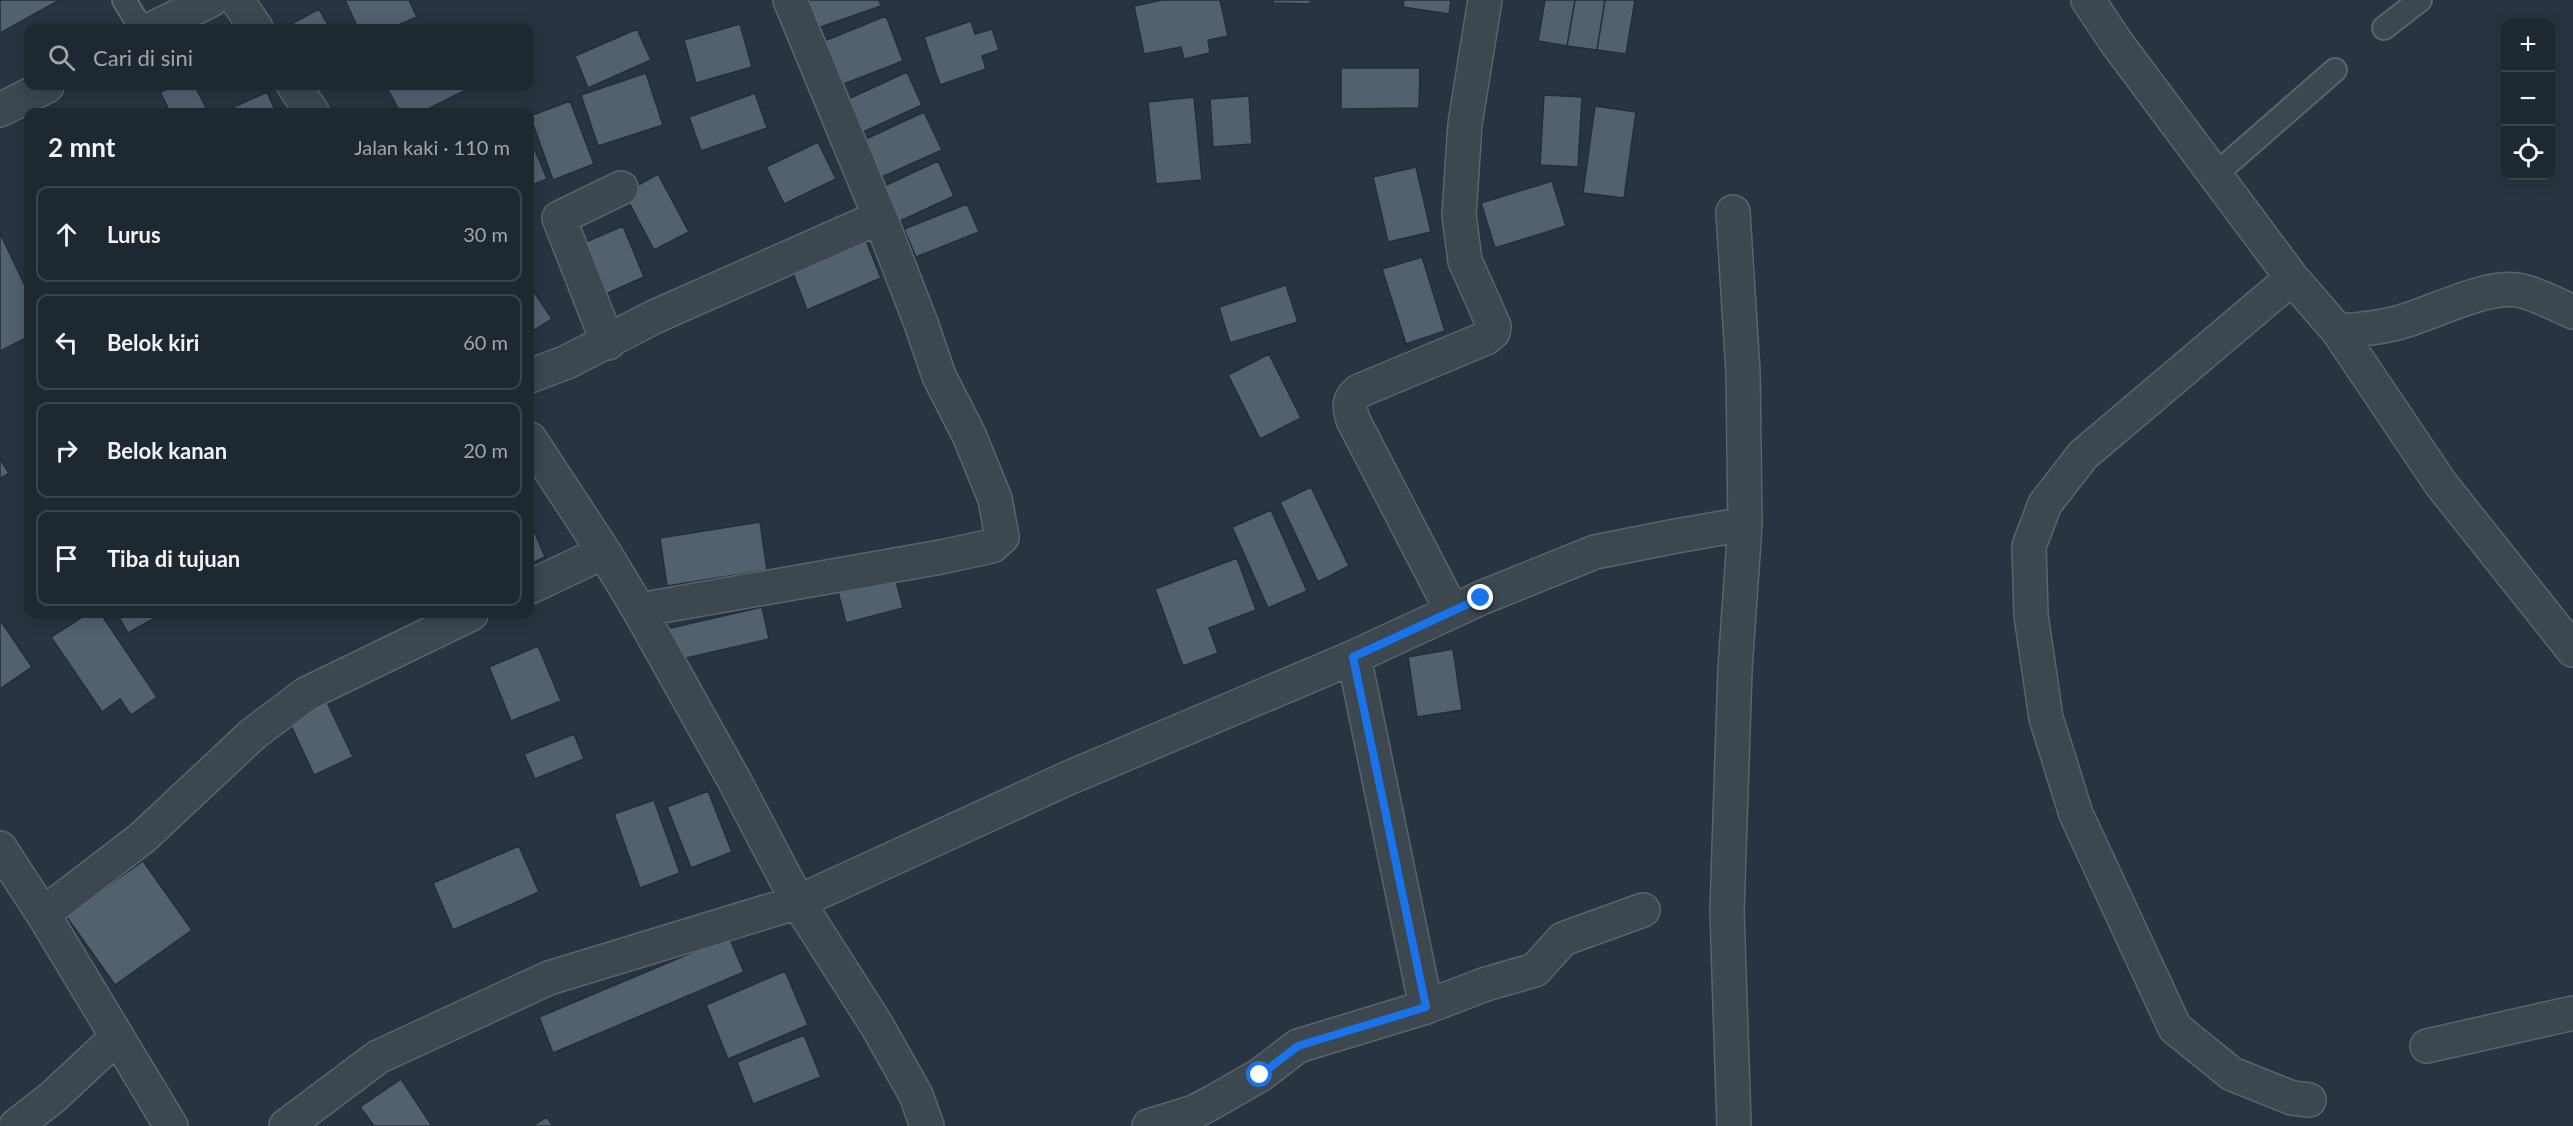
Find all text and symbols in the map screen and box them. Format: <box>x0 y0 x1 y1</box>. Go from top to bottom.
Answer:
map controls <box>2501 18 2555 180</box>
button: + <box>2501 18 2555 72</box>
search box <box>24 24 534 90</box>
icon: search <box>45 41 78 74</box>
text: Cari di sini <box>93 44 193 71</box>
button: − <box>2501 72 2555 126</box>
button: locate <box>2501 126 2555 180</box>
text: 2 mnt <box>48 131 115 163</box>
text: Jalan kaki · 110 m <box>354 135 510 159</box>
icon: ahead <box>50 218 83 251</box>
text: Lurus <box>107 221 161 248</box>
text: 30 m <box>463 222 508 246</box>
icon: left <box>50 326 83 359</box>
text: Belok kiri <box>107 329 199 356</box>
text: 60 m <box>463 330 508 354</box>
icon: right <box>50 434 83 467</box>
text: Belok kanan <box>107 437 227 464</box>
text: 20 m <box>463 438 508 462</box>
icon: arrive <box>50 542 83 575</box>
text: Tiba di tujuan <box>107 545 240 572</box>
route end <box>1467 584 1493 610</box>
route start <box>1246 1061 1272 1087</box>

